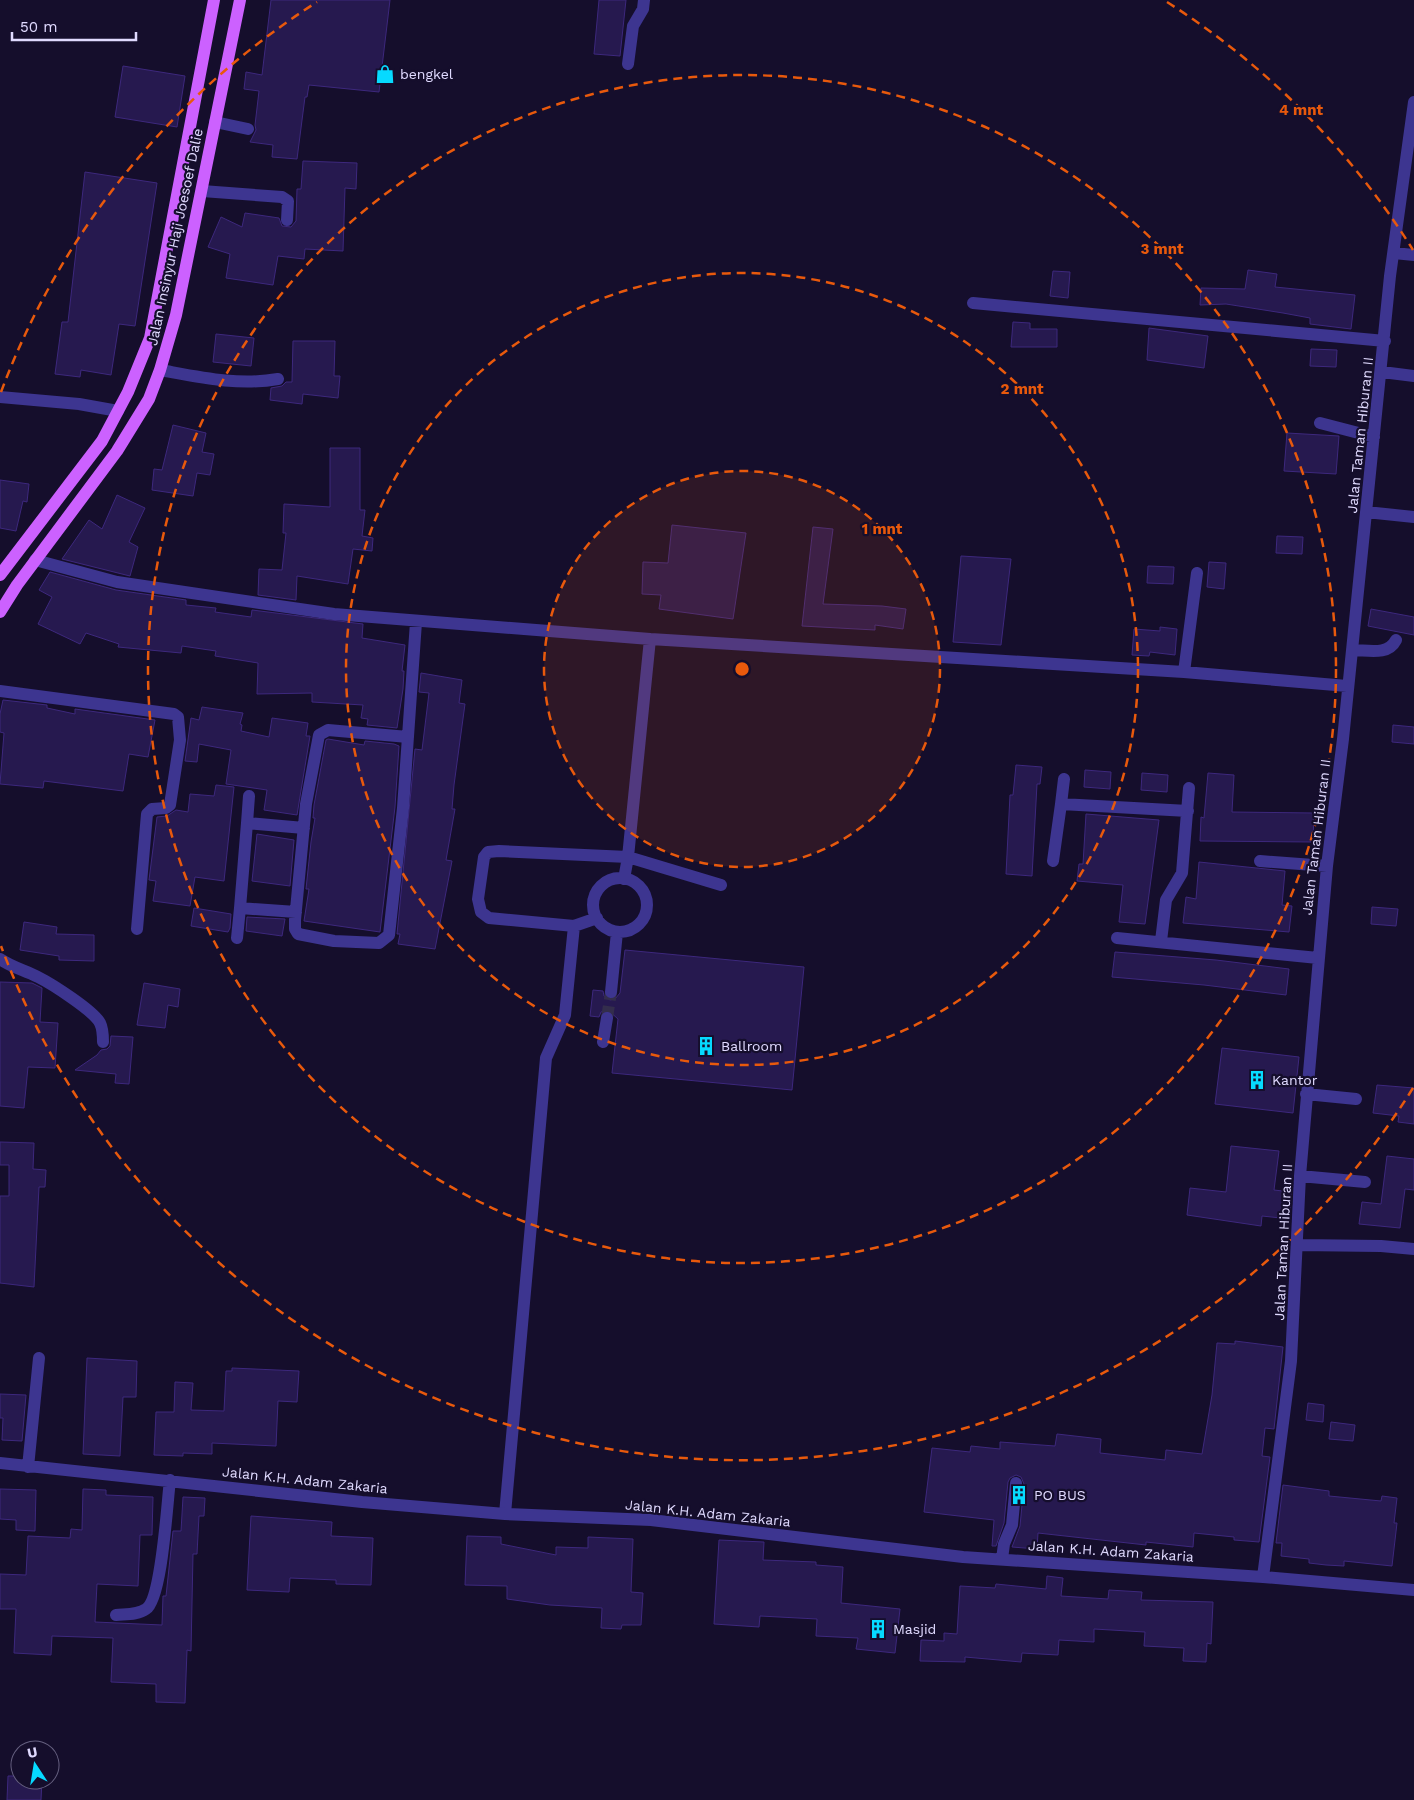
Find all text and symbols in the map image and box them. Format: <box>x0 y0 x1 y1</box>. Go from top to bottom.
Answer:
scale bar <box>12 10 136 42</box>
text: 50 m <box>20 18 57 36</box>
shop icon: bengkel <box>374 63 396 85</box>
place label: bengkel <box>400 66 454 82</box>
text: 4 mnt <box>1279 101 1323 119</box>
street label: Jalan Insinyur Haji Joesoef Dalie <box>144 127 206 347</box>
text: 3 mnt <box>1140 240 1184 258</box>
street label: Jalan Taman Hiburan II <box>1344 356 1376 514</box>
text: 2 mnt <box>1000 380 1044 398</box>
text: 1 mnt <box>862 520 903 538</box>
centre of rings <box>733 660 751 678</box>
street label: Jalan Taman Hiburan II <box>1298 758 1334 916</box>
building icon: Ballroom <box>695 1035 717 1057</box>
place label: Ballroom <box>721 1038 782 1054</box>
building icon: Kantor <box>1246 1069 1268 1091</box>
place label: Kantor <box>1272 1072 1318 1088</box>
street label: Jalan Taman Hiburan II <box>1271 1163 1295 1321</box>
street label: Jalan K.H. Adam Zakaria <box>222 1463 389 1497</box>
building icon: PO BUS <box>1008 1484 1030 1506</box>
place label: PO BUS <box>1034 1487 1086 1503</box>
street label: Jalan K.H. Adam Zakaria <box>625 1496 792 1530</box>
street label: Jalan K.H. Adam Zakaria <box>1028 1537 1194 1565</box>
building icon: Masjid <box>867 1618 889 1640</box>
place label: Masjid <box>893 1621 936 1637</box>
north arrow <box>10 1740 60 1790</box>
text: U <box>26 1743 39 1761</box>

